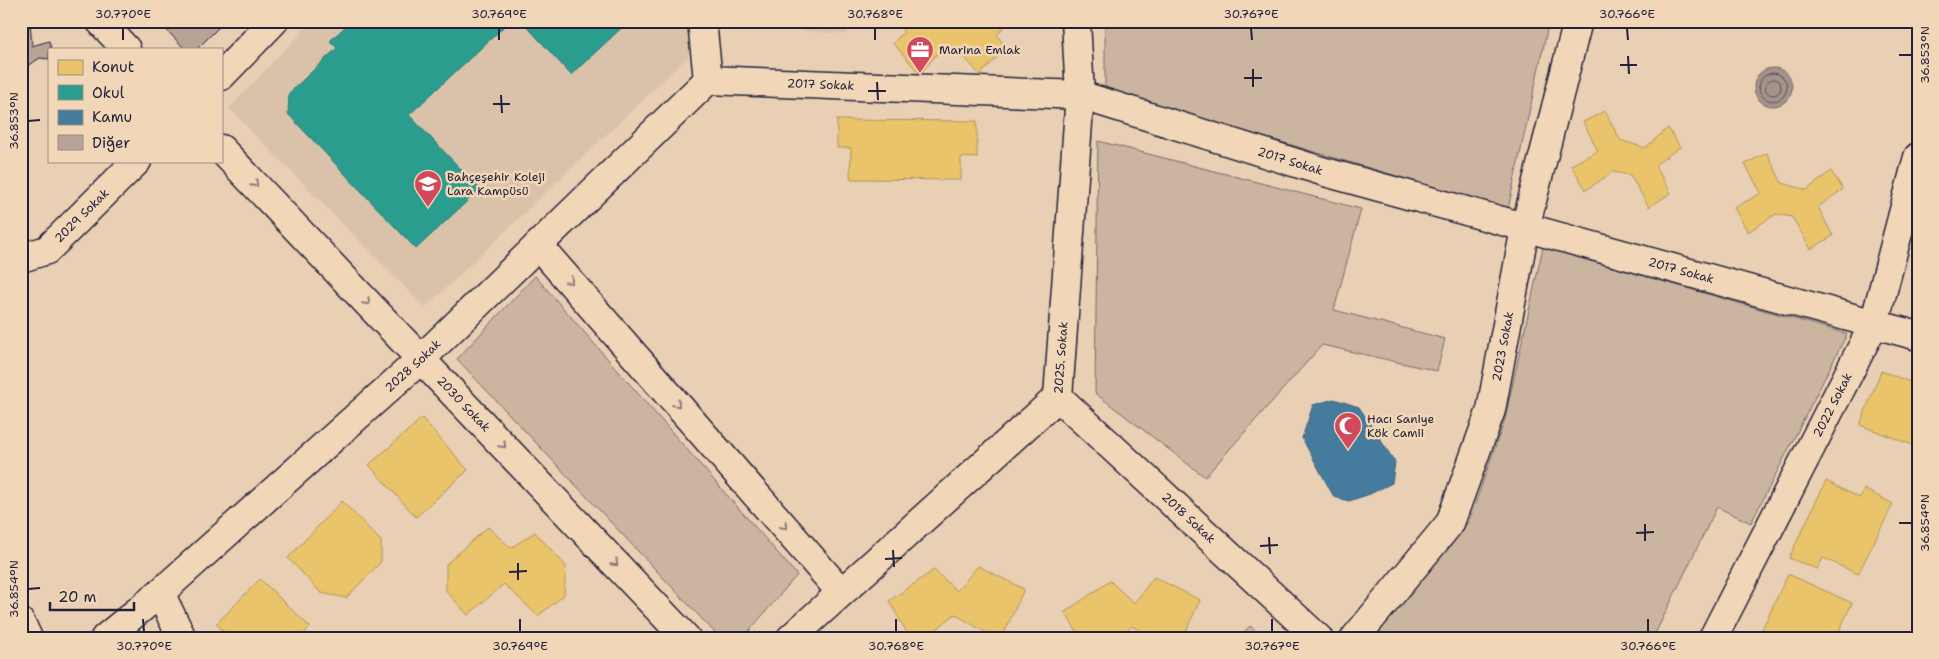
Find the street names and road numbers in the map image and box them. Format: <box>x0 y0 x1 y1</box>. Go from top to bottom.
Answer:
street label: 2017 Sokak <box>787 75 855 94</box>
street label: 2017 Sokak <box>1256 143 1325 179</box>
street label: 2029 Sokak <box>51 185 112 246</box>
street label: 2017 Sokak <box>1647 254 1716 287</box>
street label: 2023 Sokak <box>1489 310 1517 383</box>
street label: 2025. Sokak <box>1050 321 1071 394</box>
street label: 2028 Sokak <box>381 336 444 396</box>
street label: 2022 Sokak <box>1809 370 1856 440</box>
street label: 2030 Sokak <box>433 373 494 435</box>
street label: 2018 Sokak <box>1158 489 1219 547</box>

